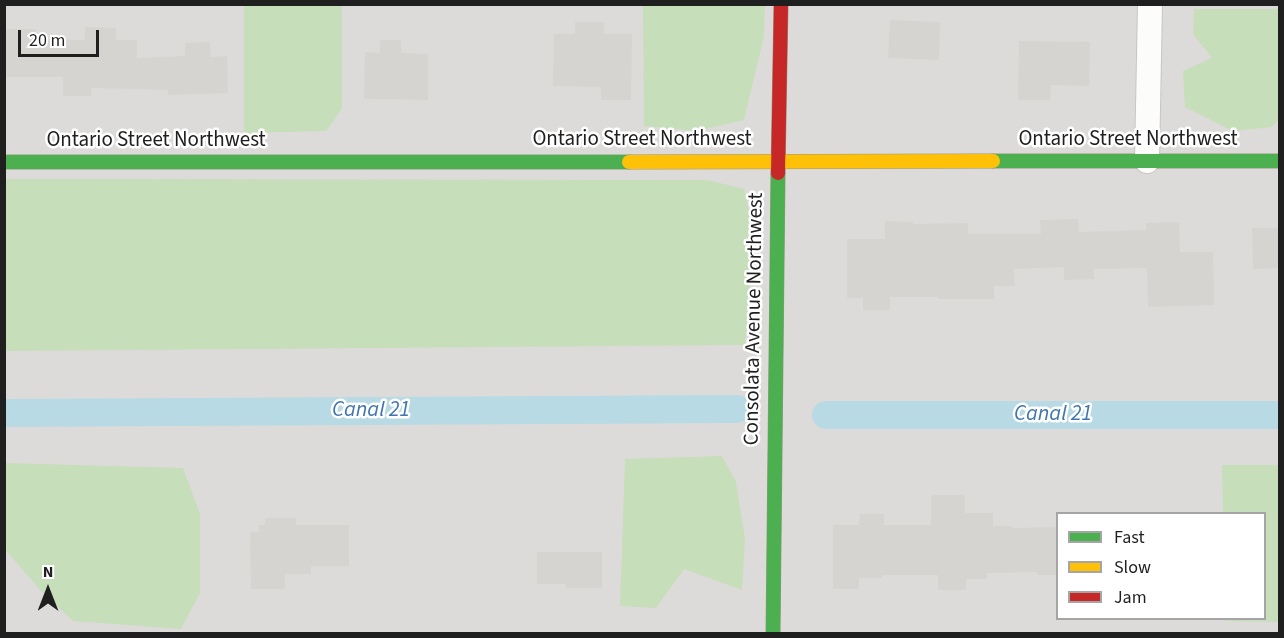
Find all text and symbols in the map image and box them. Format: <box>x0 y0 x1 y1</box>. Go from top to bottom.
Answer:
scale bar <box>21 18 102 56</box>
text: 20 m <box>29 28 65 53</box>
street label: Ontario Street Northwest <box>532 127 752 153</box>
street label: Ontario Street Northwest <box>1018 127 1238 153</box>
street label: Ontario Street Northwest <box>46 128 266 154</box>
street label: Consolata Avenue Northwest <box>740 192 770 446</box>
water label: Canal 21 <box>332 398 410 424</box>
water label: Canal 21 <box>1014 402 1092 428</box>
legend <box>1056 512 1266 620</box>
text: Fast <box>1114 525 1145 550</box>
text: Slow <box>1114 555 1151 580</box>
north arrow <box>18 560 78 620</box>
text: N <box>43 561 53 583</box>
text: Jam <box>1114 585 1147 610</box>

